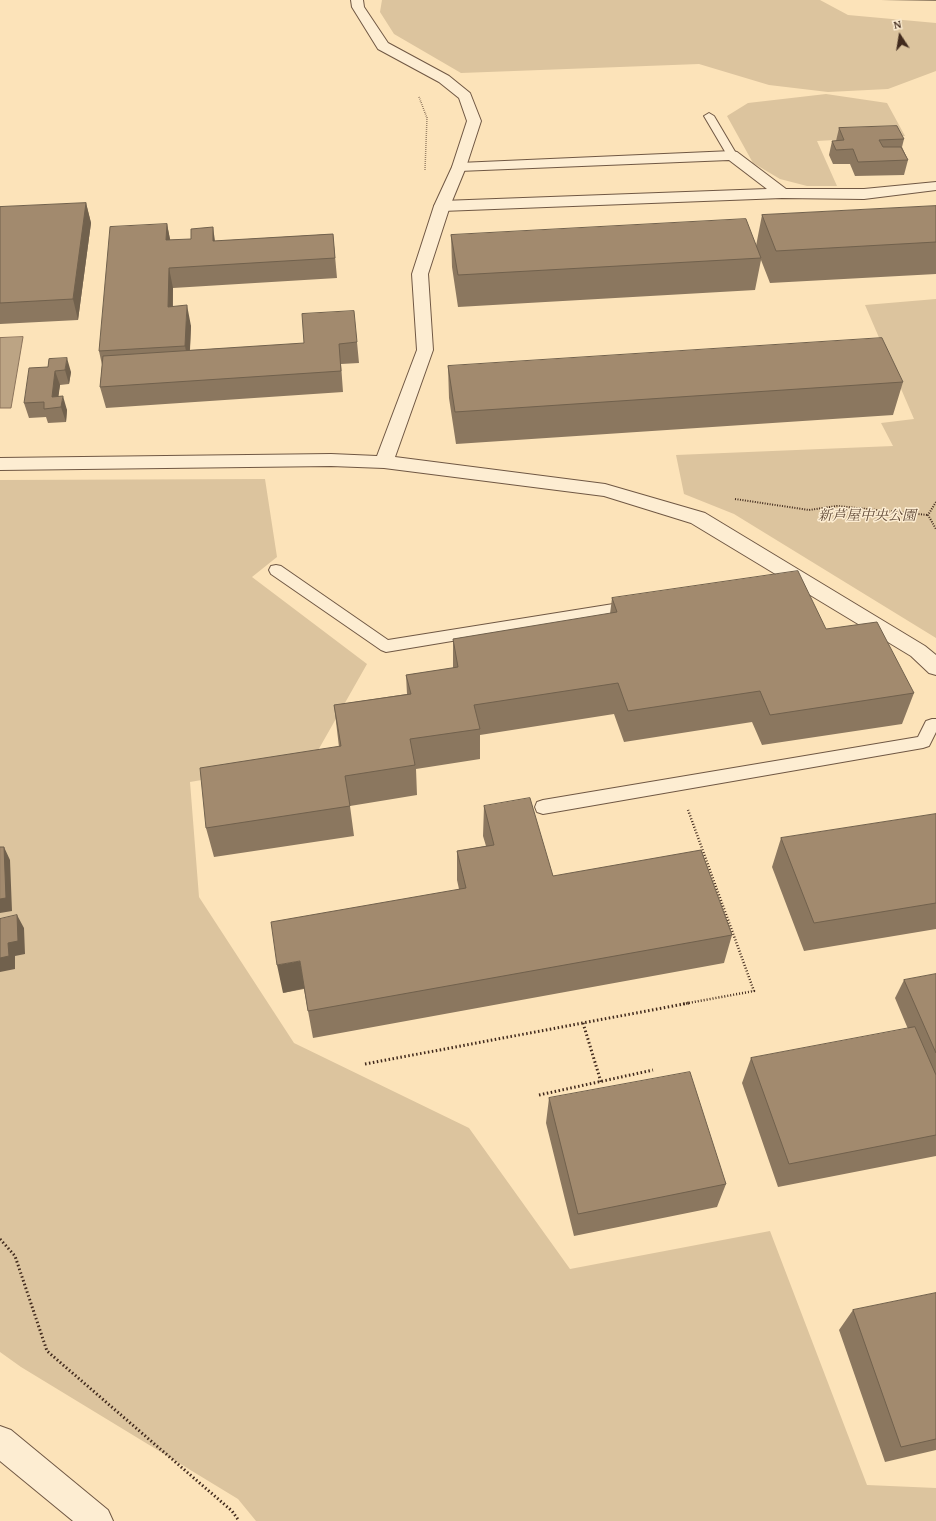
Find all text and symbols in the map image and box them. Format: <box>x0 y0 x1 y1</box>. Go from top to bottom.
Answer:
north arrow <box>880 16 920 56</box>
text: N <box>892 16 903 33</box>
park label: 新芦屋中央公園 <box>818 508 916 524</box>

